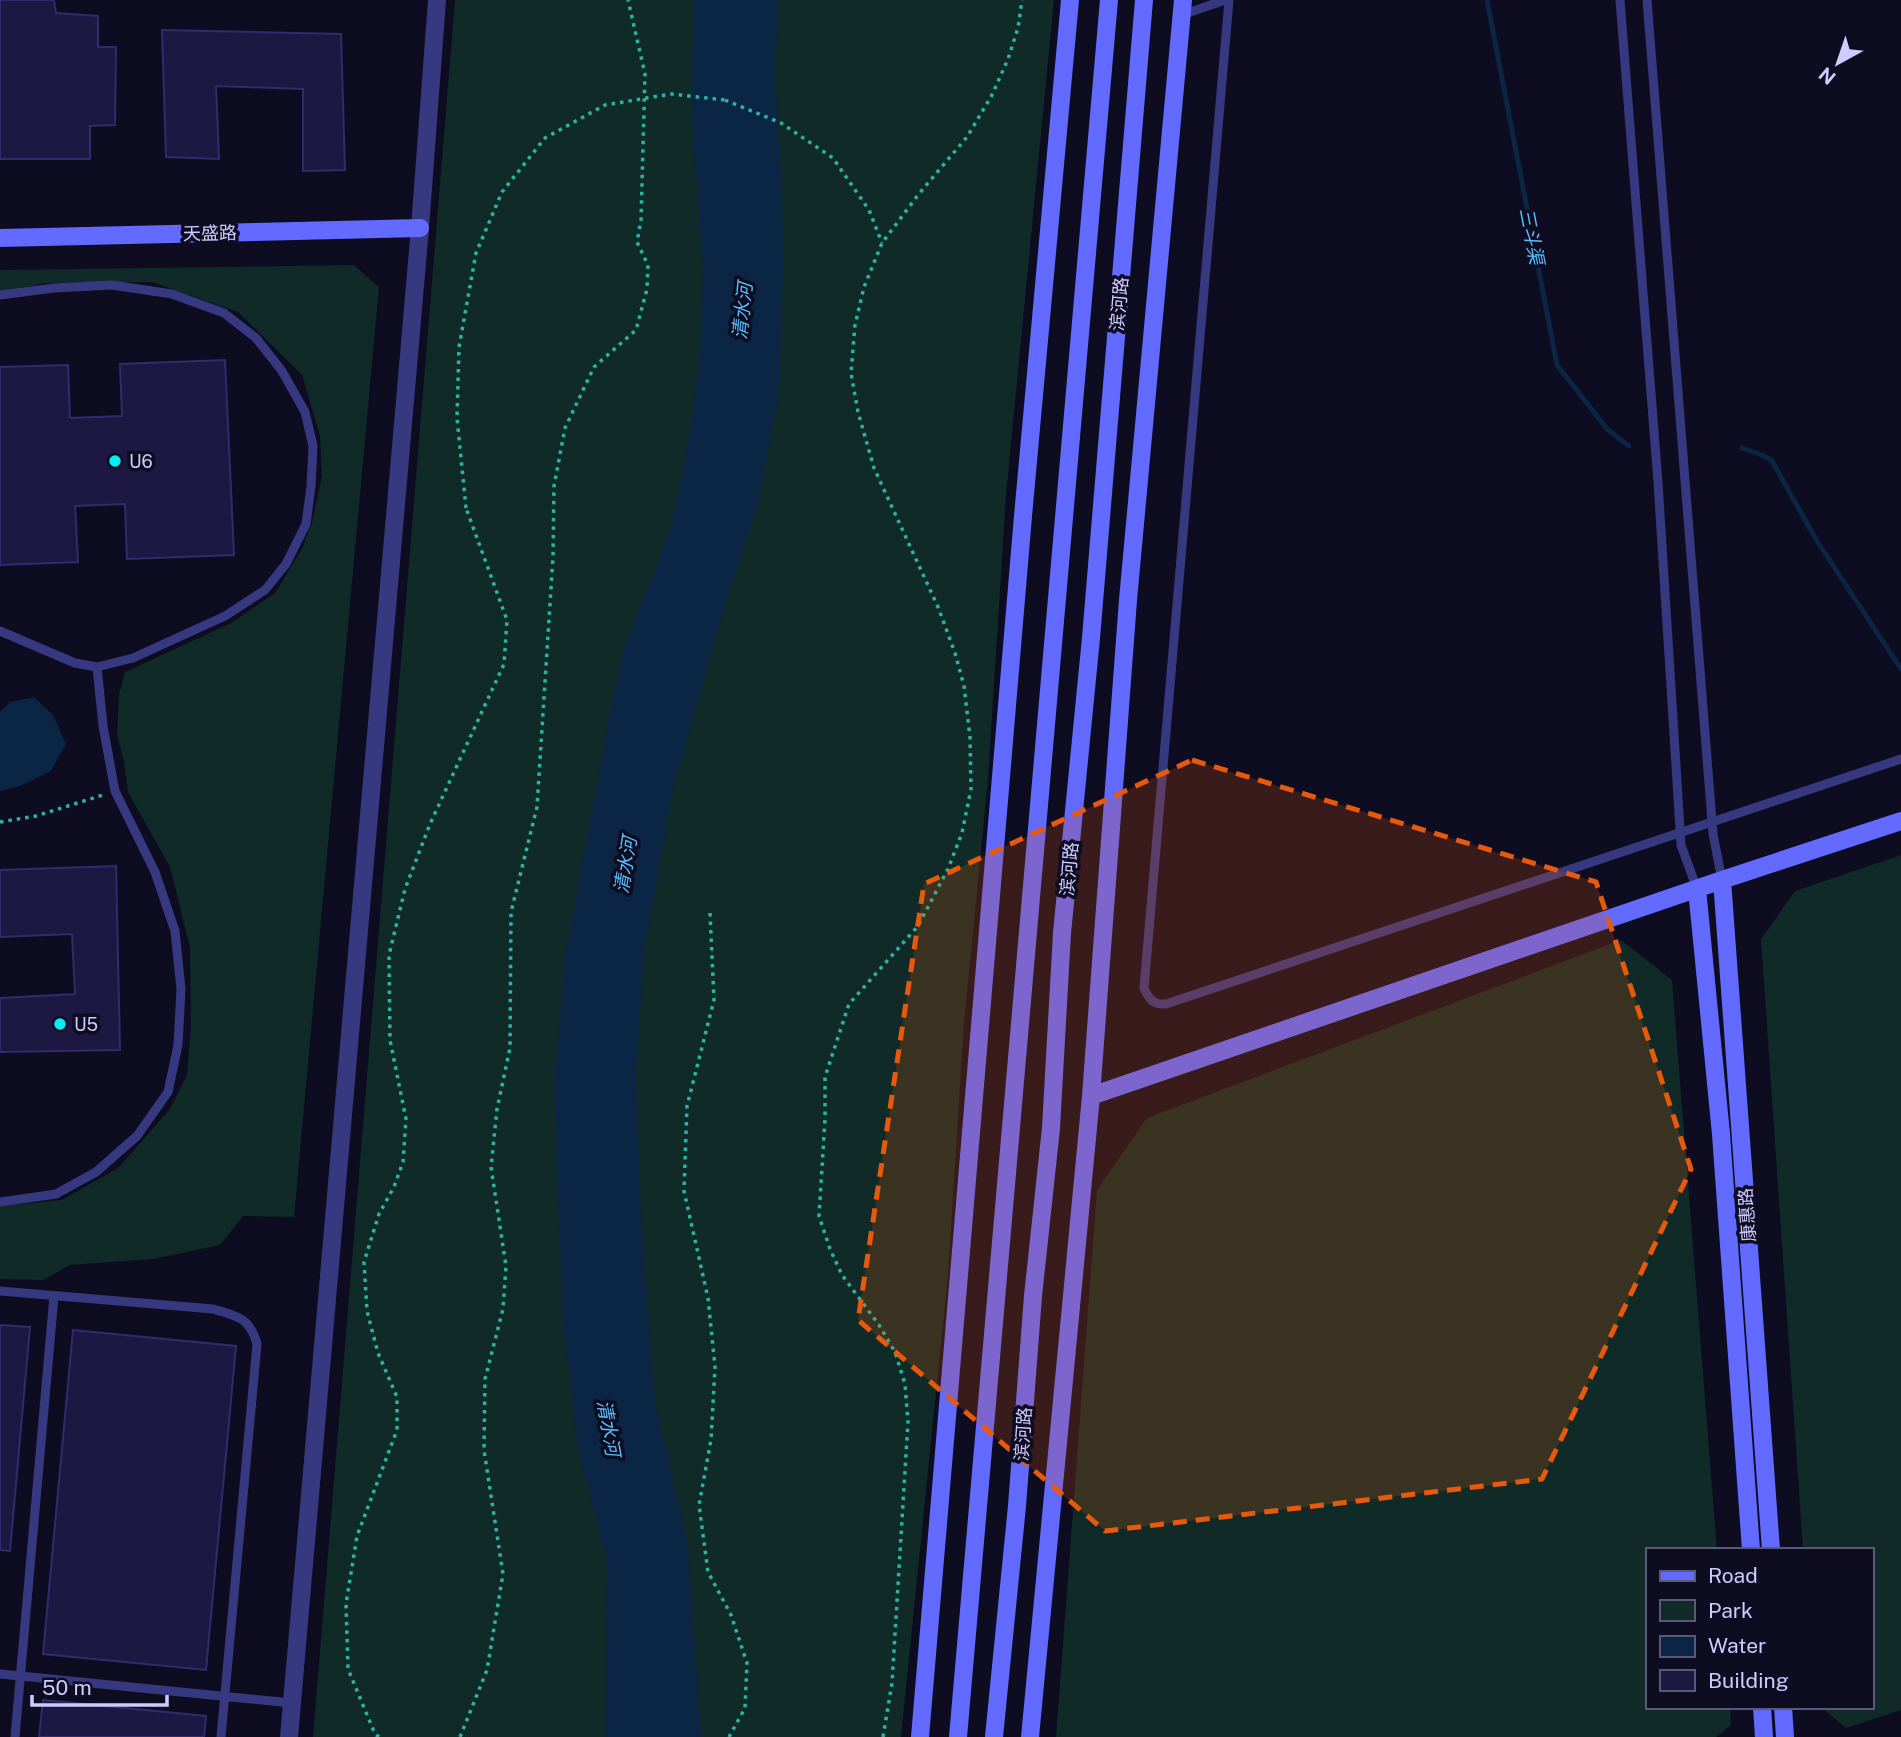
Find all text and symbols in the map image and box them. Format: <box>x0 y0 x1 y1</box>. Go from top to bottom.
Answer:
north arrow <box>1803 28 1873 98</box>
text: N <box>1814 63 1840 89</box>
water label: 三斗渠 <box>1516 206 1549 269</box>
street label: 天盛路 <box>183 222 237 244</box>
street label: 滨河路 <box>1106 276 1132 332</box>
water label: 清水河 <box>728 278 756 341</box>
place label: U6 <box>129 451 153 472</box>
marker: U6 <box>107 453 123 469</box>
water label: 清水河 <box>610 831 641 895</box>
street label: 滨河路 <box>1056 841 1082 897</box>
place label: U5 <box>74 1014 98 1035</box>
marker: U5 <box>52 1016 68 1032</box>
street label: 康惠路 <box>1735 1187 1759 1243</box>
water label: 清水河 <box>593 1398 625 1462</box>
street label: 滨河路 <box>1011 1406 1035 1462</box>
legend <box>1646 1548 1873 1709</box>
text: Road <box>1708 1563 1758 1588</box>
text: Park <box>1708 1598 1753 1623</box>
text: Water <box>1708 1633 1766 1658</box>
scale bar <box>32 1664 166 1708</box>
text: Building <box>1708 1668 1789 1693</box>
text: 50 m <box>42 1675 92 1700</box>

